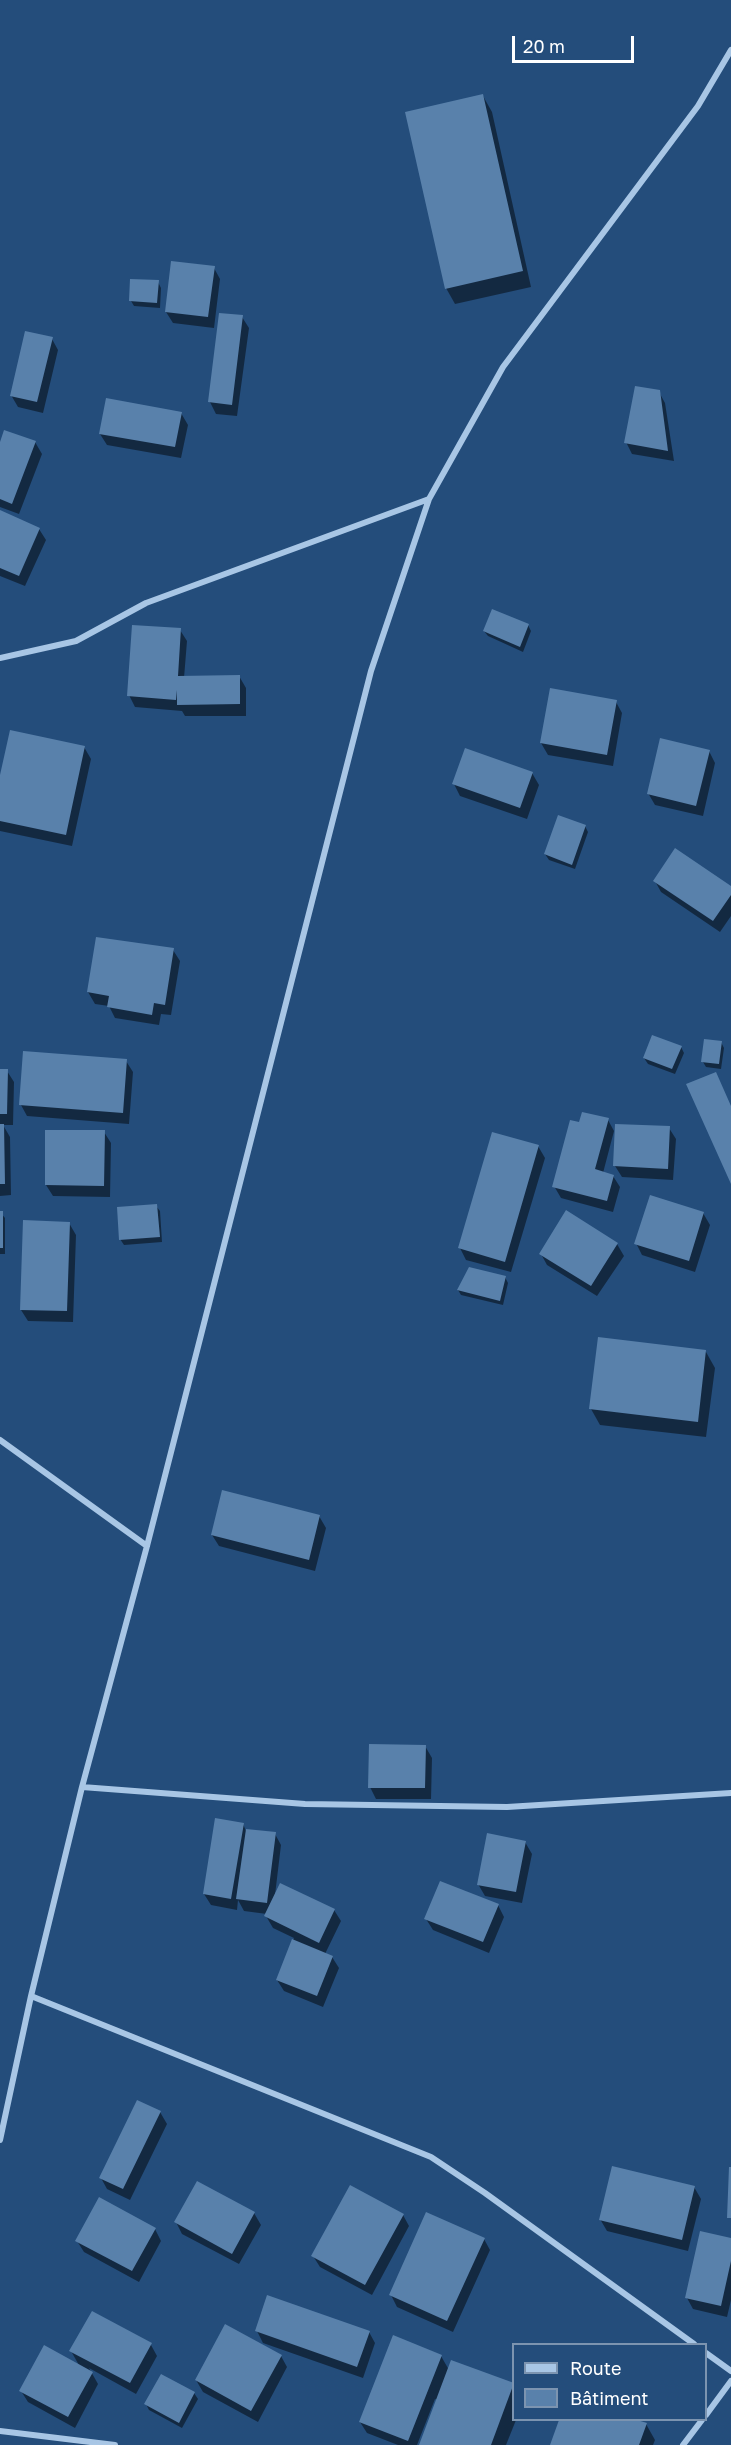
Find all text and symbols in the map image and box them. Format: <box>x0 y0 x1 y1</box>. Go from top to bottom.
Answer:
scale bar <box>515 24 636 62</box>
text: 20 m <box>523 35 565 57</box>
legend <box>512 2343 707 2421</box>
text: Route <box>570 2357 621 2379</box>
text: Bâtiment <box>570 2387 649 2409</box>

